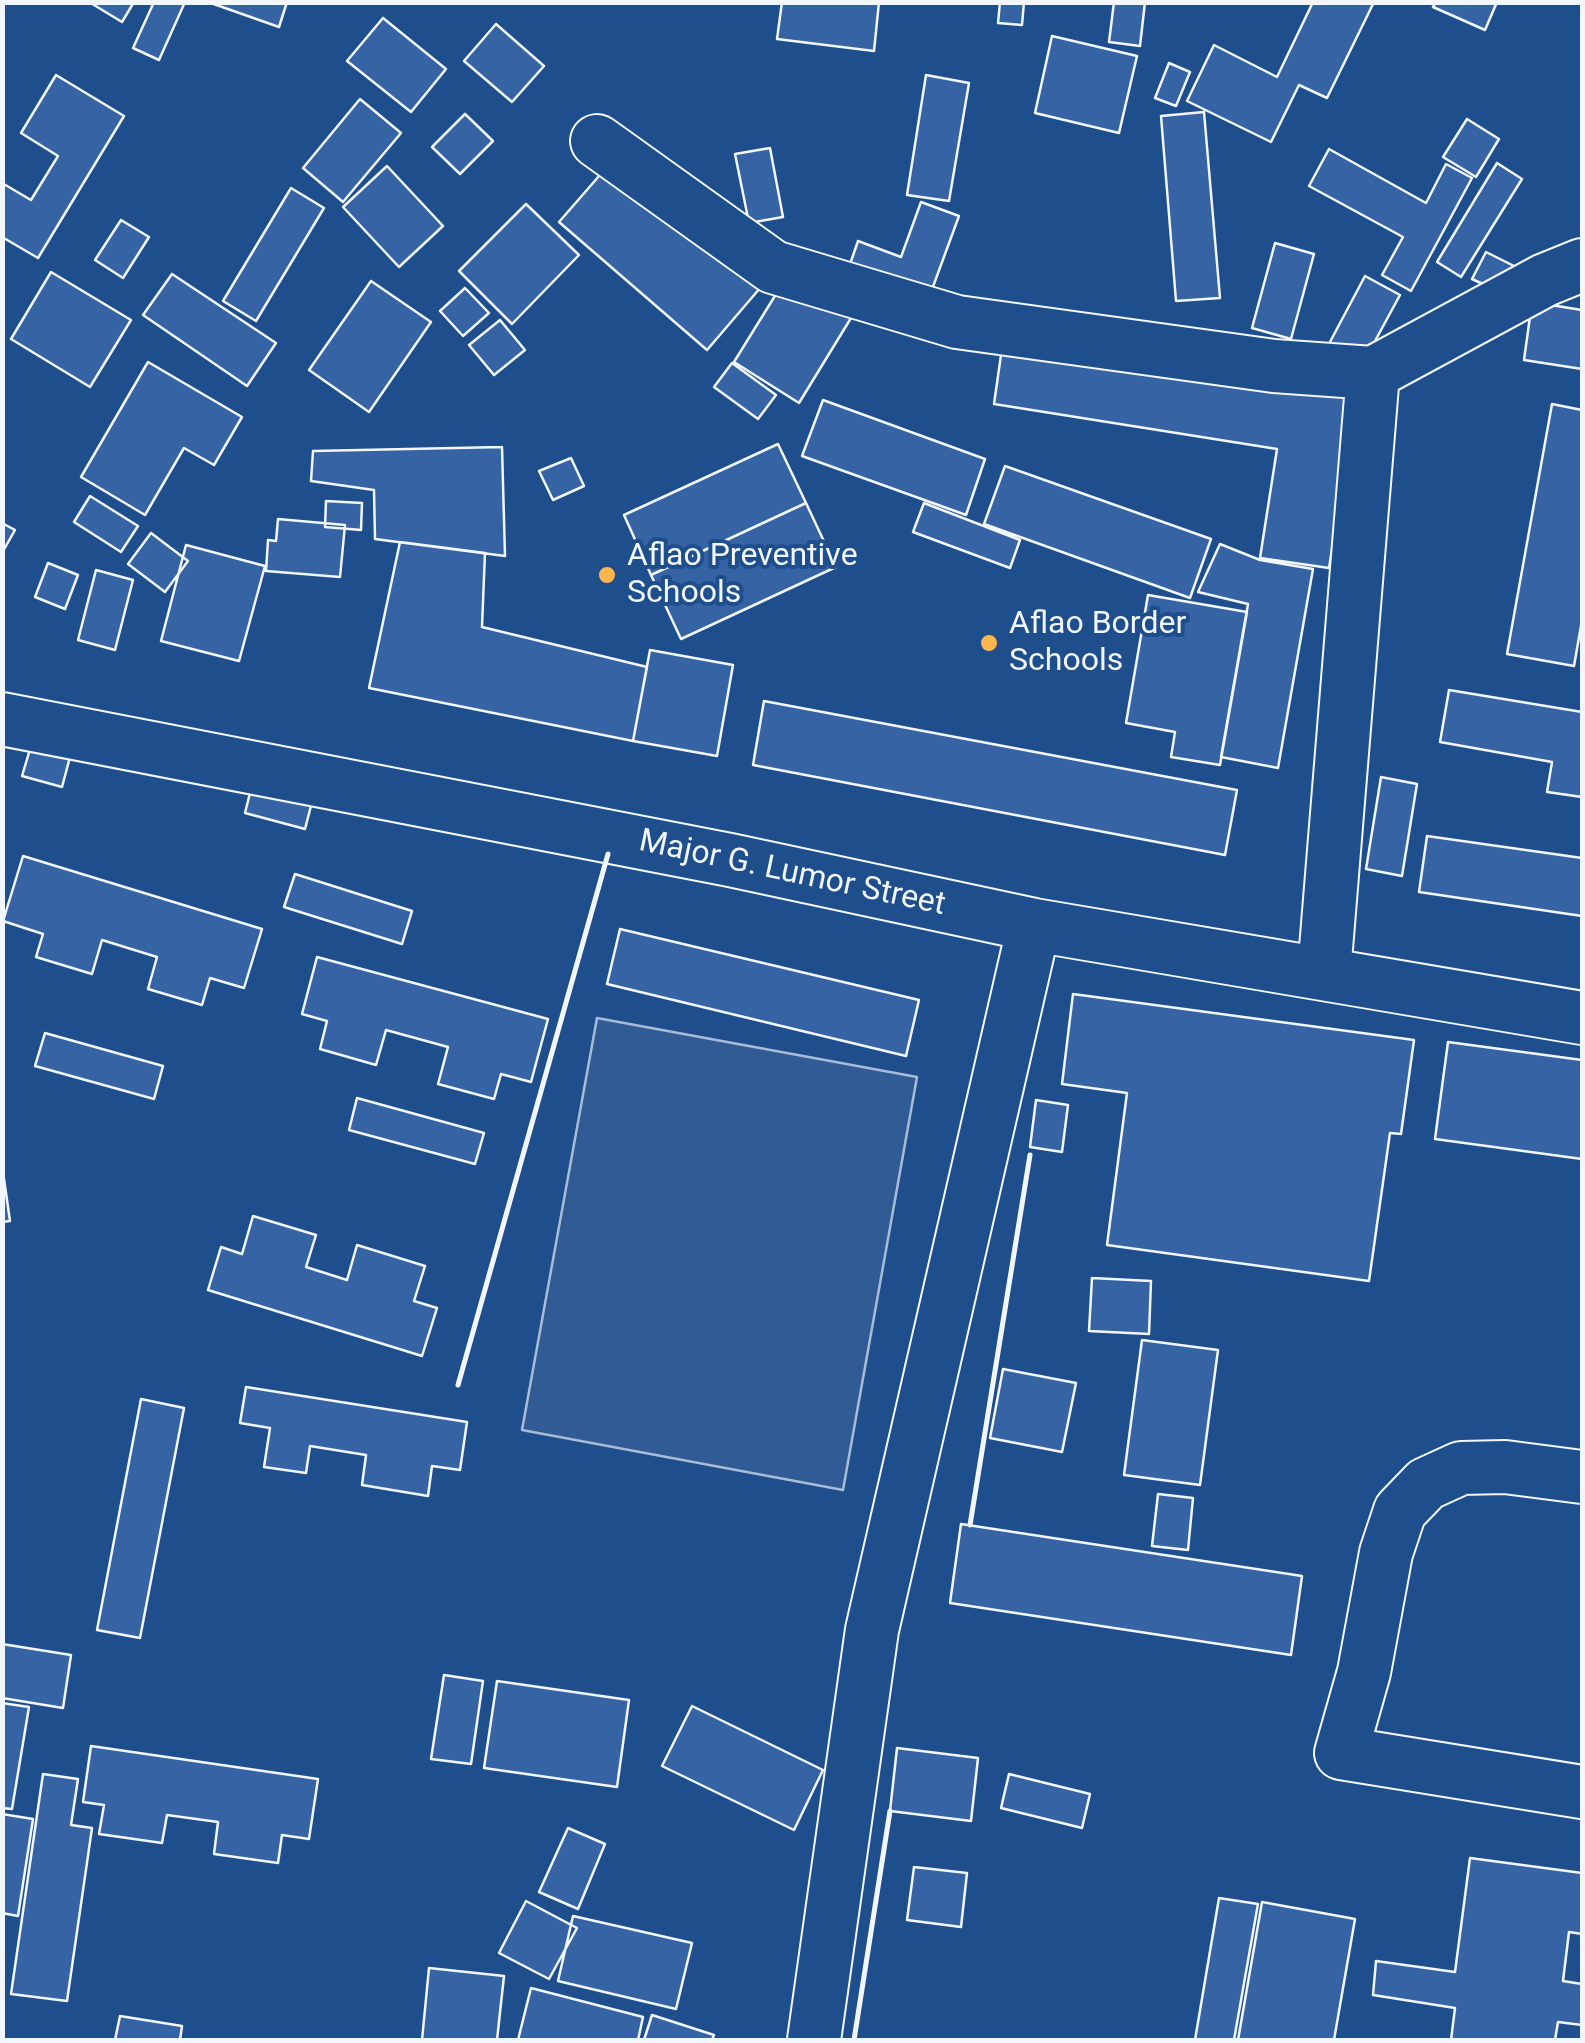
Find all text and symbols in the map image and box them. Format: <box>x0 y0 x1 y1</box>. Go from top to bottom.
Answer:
place label: Aflao Preventive Schools <box>627 538 858 613</box>
marker: Aflao Preventive Schools <box>596 564 618 586</box>
place label: Aflao Border Schools <box>1009 606 1186 681</box>
marker: Aflao Border Schools <box>978 632 1000 654</box>
street label: Major G. Lumor Street <box>635 823 949 925</box>

